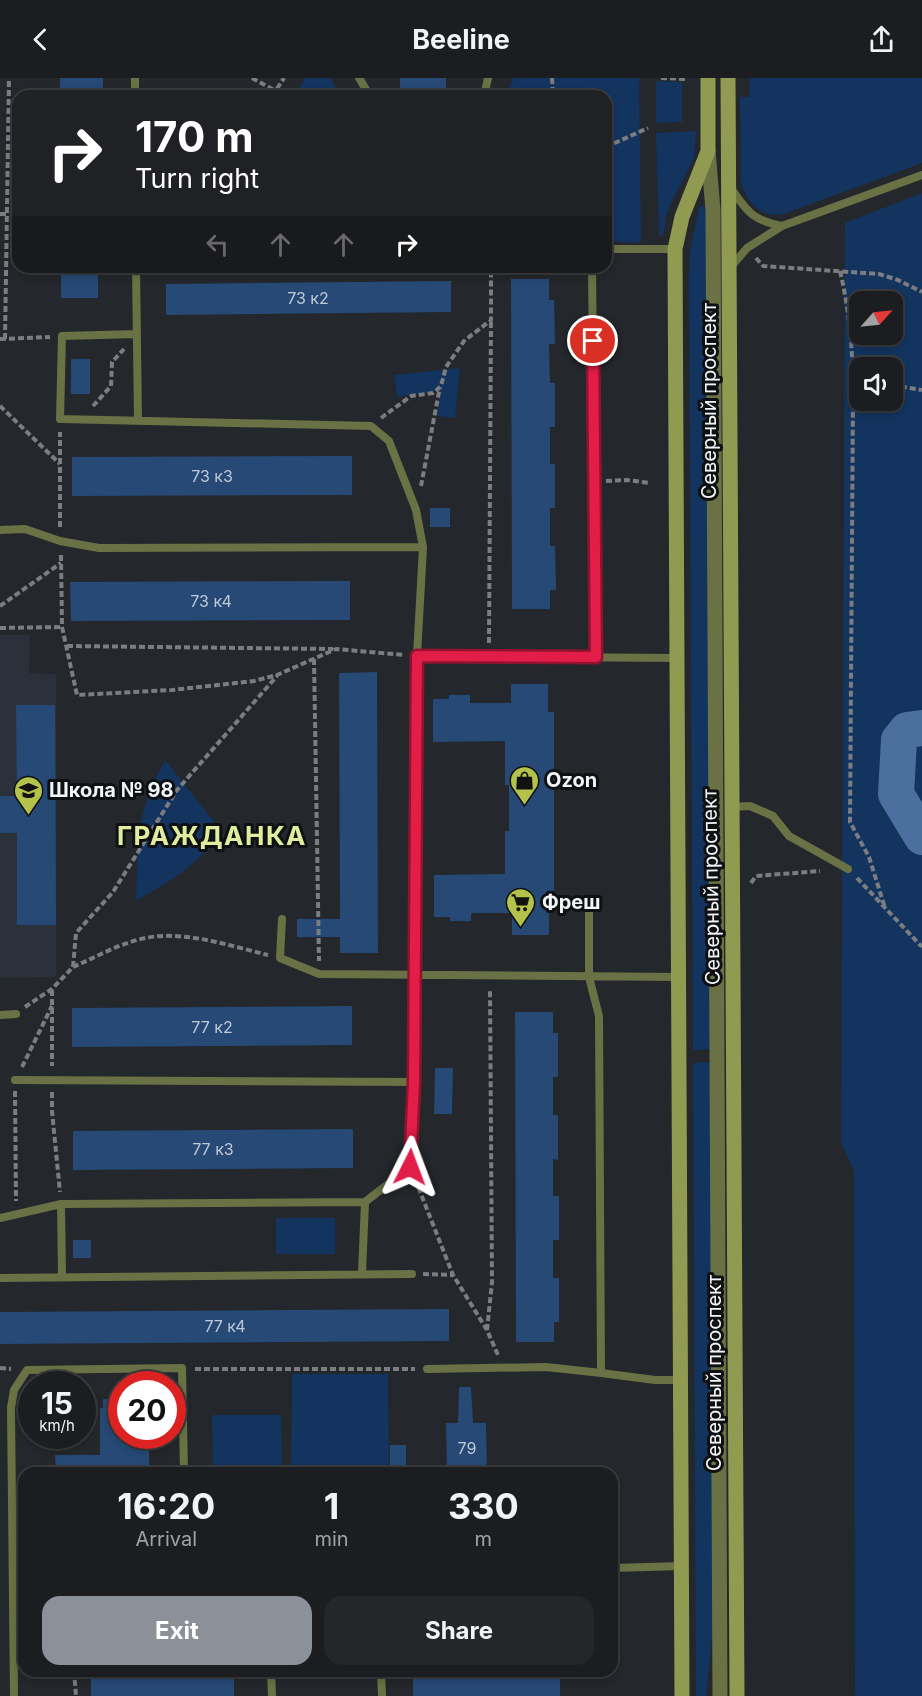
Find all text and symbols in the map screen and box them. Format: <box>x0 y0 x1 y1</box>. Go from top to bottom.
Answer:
icon: back <box>24 23 57 56</box>
text: Beeline <box>412 23 510 56</box>
icon: share <box>865 23 898 56</box>
text: 170 m <box>135 111 253 162</box>
icon: right <box>36 114 114 192</box>
text: Turn right <box>135 162 259 195</box>
icon: left <box>201 228 234 261</box>
icon: ahead <box>264 228 297 261</box>
icon: ahead <box>327 228 360 261</box>
icon: right <box>390 228 423 261</box>
house number: 73 к2 <box>287 288 329 308</box>
north arrow <box>849 291 903 345</box>
map controls <box>849 291 903 411</box>
street label: Северный проспект <box>697 302 721 499</box>
pin <box>567 315 618 366</box>
icon: arrive <box>576 324 609 357</box>
button: sound <box>849 357 903 411</box>
house number: 73 к3 <box>191 466 233 486</box>
house number: 73 к4 <box>190 591 232 611</box>
shop icon: Ozon <box>509 764 541 806</box>
place label: Ozon <box>546 768 597 792</box>
school or university icon: Школа № 98 <box>12 774 44 816</box>
place label: Школа № 98 <box>49 778 173 802</box>
street label: Северный проспект <box>697 788 725 985</box>
district label: ГРАЖДАНКА <box>117 820 307 851</box>
supermarket icon: Фреш <box>505 886 537 928</box>
place label: Фреш <box>542 890 600 914</box>
house number: 77 к2 <box>191 1017 233 1037</box>
position arrow <box>378 1135 442 1199</box>
house number: 77 к3 <box>192 1139 234 1159</box>
street label: Северный проспект <box>702 1274 726 1471</box>
house number: 77 к4 <box>204 1316 246 1336</box>
speed limit sign: 20 <box>108 1371 186 1449</box>
text: 15 <box>41 1385 73 1421</box>
text: km/h <box>39 1416 75 1435</box>
house number: 79 <box>458 1438 476 1458</box>
text: 16:20 <box>117 1484 215 1528</box>
text: 1 <box>324 1484 339 1528</box>
text: 330 <box>448 1484 519 1528</box>
text: Arrival <box>135 1527 197 1551</box>
text: min <box>314 1527 349 1551</box>
text: m <box>475 1527 492 1551</box>
button: Exit <box>42 1596 312 1665</box>
button: Share <box>324 1596 594 1665</box>

